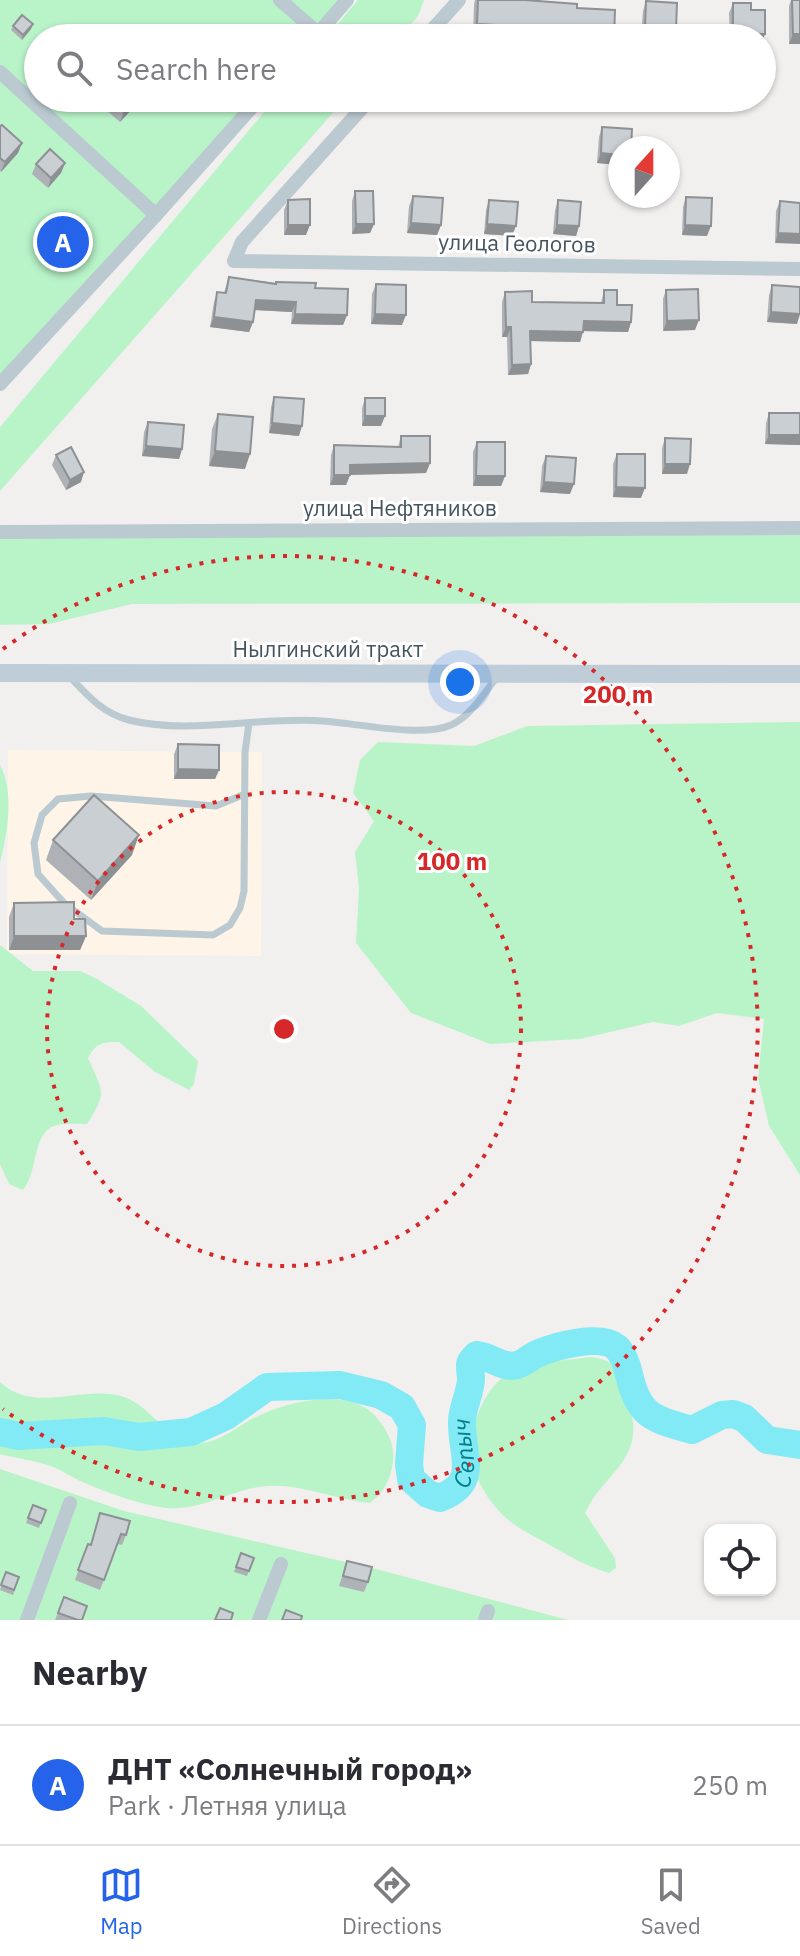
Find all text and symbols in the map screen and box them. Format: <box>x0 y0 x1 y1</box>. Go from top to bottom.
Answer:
search box <box>24 24 776 112</box>
icon: search <box>52 46 96 90</box>
text: Search here <box>116 49 277 88</box>
north arrow <box>608 136 680 208</box>
pin: A <box>37 212 89 272</box>
street label: улица Геологов <box>438 227 596 258</box>
street label: улица Нефтяников <box>303 493 497 522</box>
street label: Нылгинский тракт <box>233 634 423 663</box>
your location <box>440 662 480 702</box>
text: 200 m <box>583 678 653 710</box>
text: 100 m <box>417 845 487 877</box>
centre of rings <box>270 1015 298 1043</box>
water label: Сепыч <box>445 1418 481 1493</box>
map controls <box>704 1524 776 1596</box>
button: locate <box>704 1524 776 1596</box>
text: Nearby <box>32 1650 147 1694</box>
text: ДНТ «Солнечный город» <box>108 1749 472 1788</box>
text: A <box>49 1768 67 1802</box>
text: 250 m <box>692 1768 768 1802</box>
text: Park · Летняя улица <box>108 1788 347 1822</box>
tab: Map <box>99 1863 143 1940</box>
tab: Directions <box>342 1863 442 1940</box>
tab: Saved <box>641 1863 701 1940</box>

